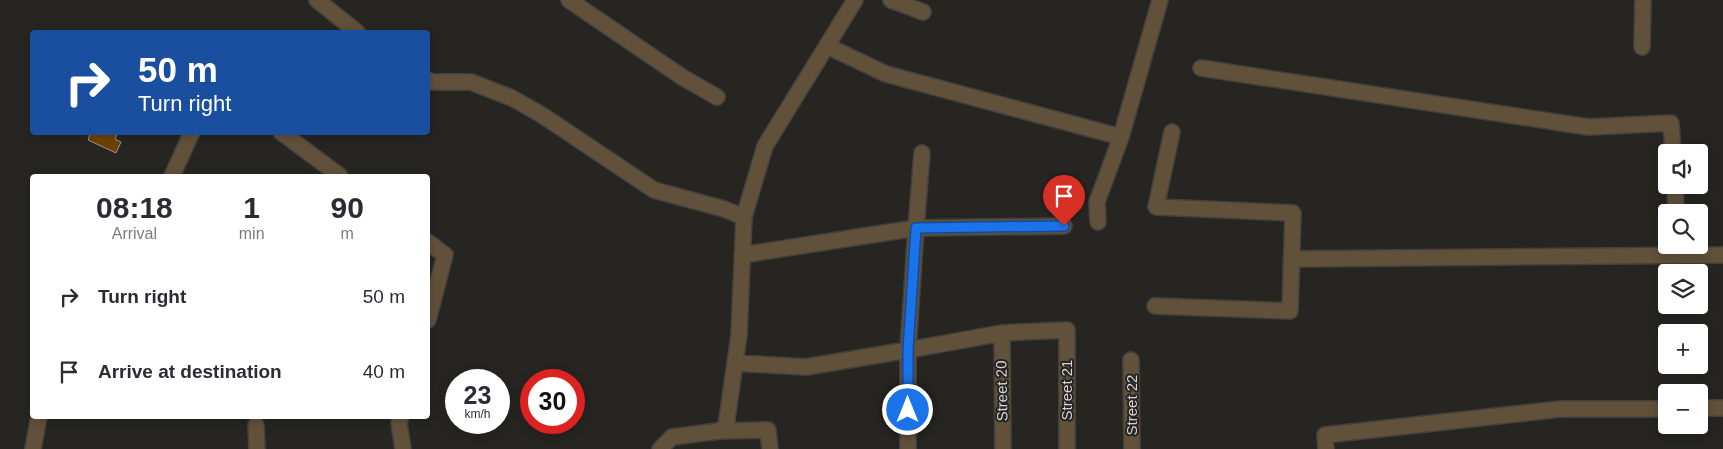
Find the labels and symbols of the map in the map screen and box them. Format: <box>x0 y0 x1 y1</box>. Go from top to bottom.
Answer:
pin <box>1043 175 1085 226</box>
street label: Street 20 <box>992 360 1011 422</box>
street label: Street 21 <box>1058 360 1075 420</box>
speed limit sign: 30 <box>520 369 585 434</box>
street label: Street 22 <box>1123 375 1140 435</box>
position arrow <box>881 383 933 435</box>

